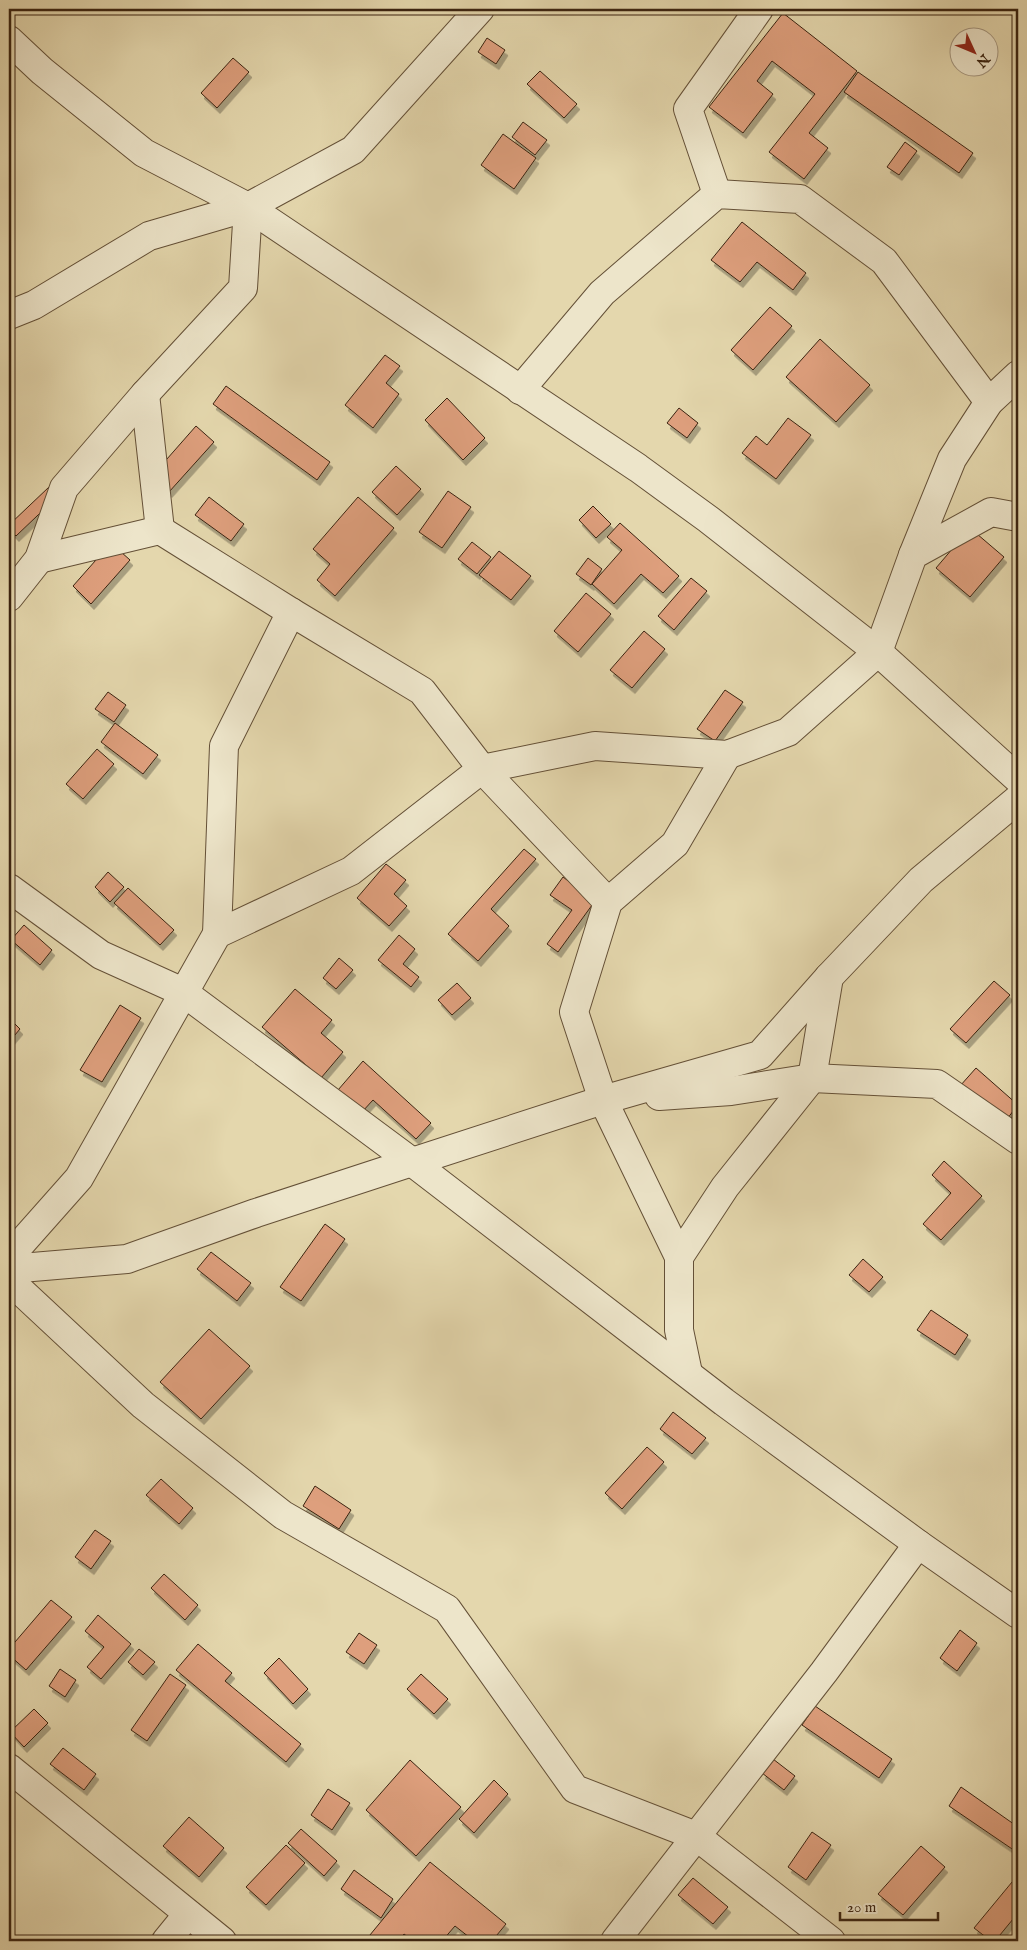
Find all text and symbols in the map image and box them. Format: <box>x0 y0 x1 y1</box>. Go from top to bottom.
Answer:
north arrow <box>950 28 1000 78</box>
text: N <box>972 49 994 71</box>
scale bar <box>840 1890 937 1922</box>
text: 20 m <box>847 1898 877 1917</box>

